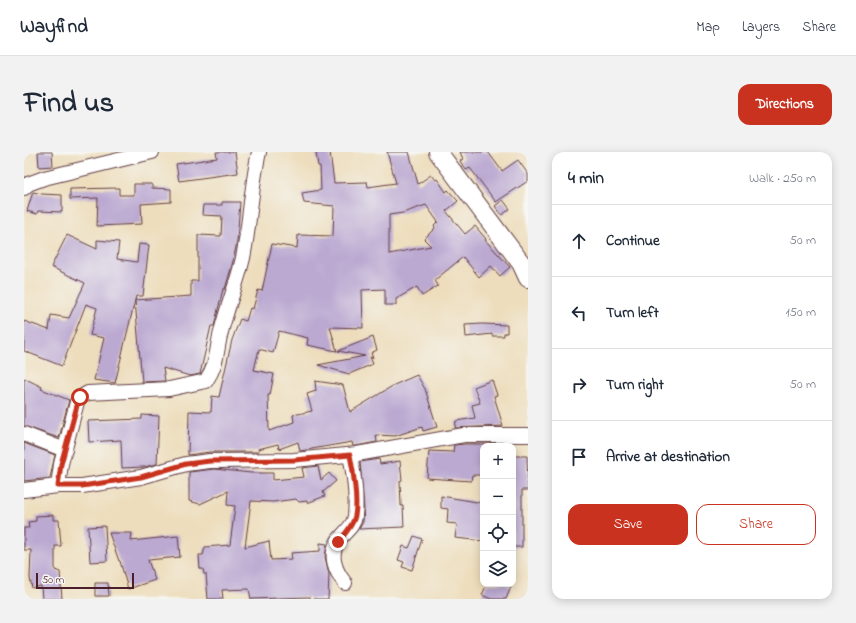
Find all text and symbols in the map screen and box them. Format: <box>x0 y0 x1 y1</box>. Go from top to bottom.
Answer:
text: Wayfind <box>20 14 88 41</box>
text: Map <box>696 17 720 38</box>
text: Layers <box>742 17 780 38</box>
text: Share <box>802 17 836 38</box>
text: Find us <box>24 84 114 125</box>
button: Directions <box>738 84 832 125</box>
text: 4 min <box>568 166 604 191</box>
text: Walk · 250 m <box>749 169 816 188</box>
icon: ahead <box>568 230 590 252</box>
text: Continue <box>606 230 660 252</box>
text: 50 m <box>790 231 816 250</box>
icon: left <box>568 302 590 324</box>
text: Turn left <box>606 302 659 324</box>
text: 150 m <box>785 303 816 322</box>
icon: right <box>568 374 590 396</box>
text: Turn right <box>606 374 664 396</box>
text: 50 m <box>790 375 816 394</box>
route start <box>71 388 89 406</box>
map controls <box>480 443 516 587</box>
button: + <box>480 443 516 479</box>
icon: arrive <box>568 446 590 468</box>
text: Arrive at destination <box>606 446 730 468</box>
button: − <box>480 479 516 515</box>
button: Save <box>568 504 688 545</box>
button: Share <box>696 504 816 545</box>
button: locate <box>480 515 516 551</box>
route end <box>329 533 347 551</box>
button: layers <box>480 551 516 587</box>
scale bar <box>36 571 134 590</box>
text: 50 m <box>42 572 64 588</box>

